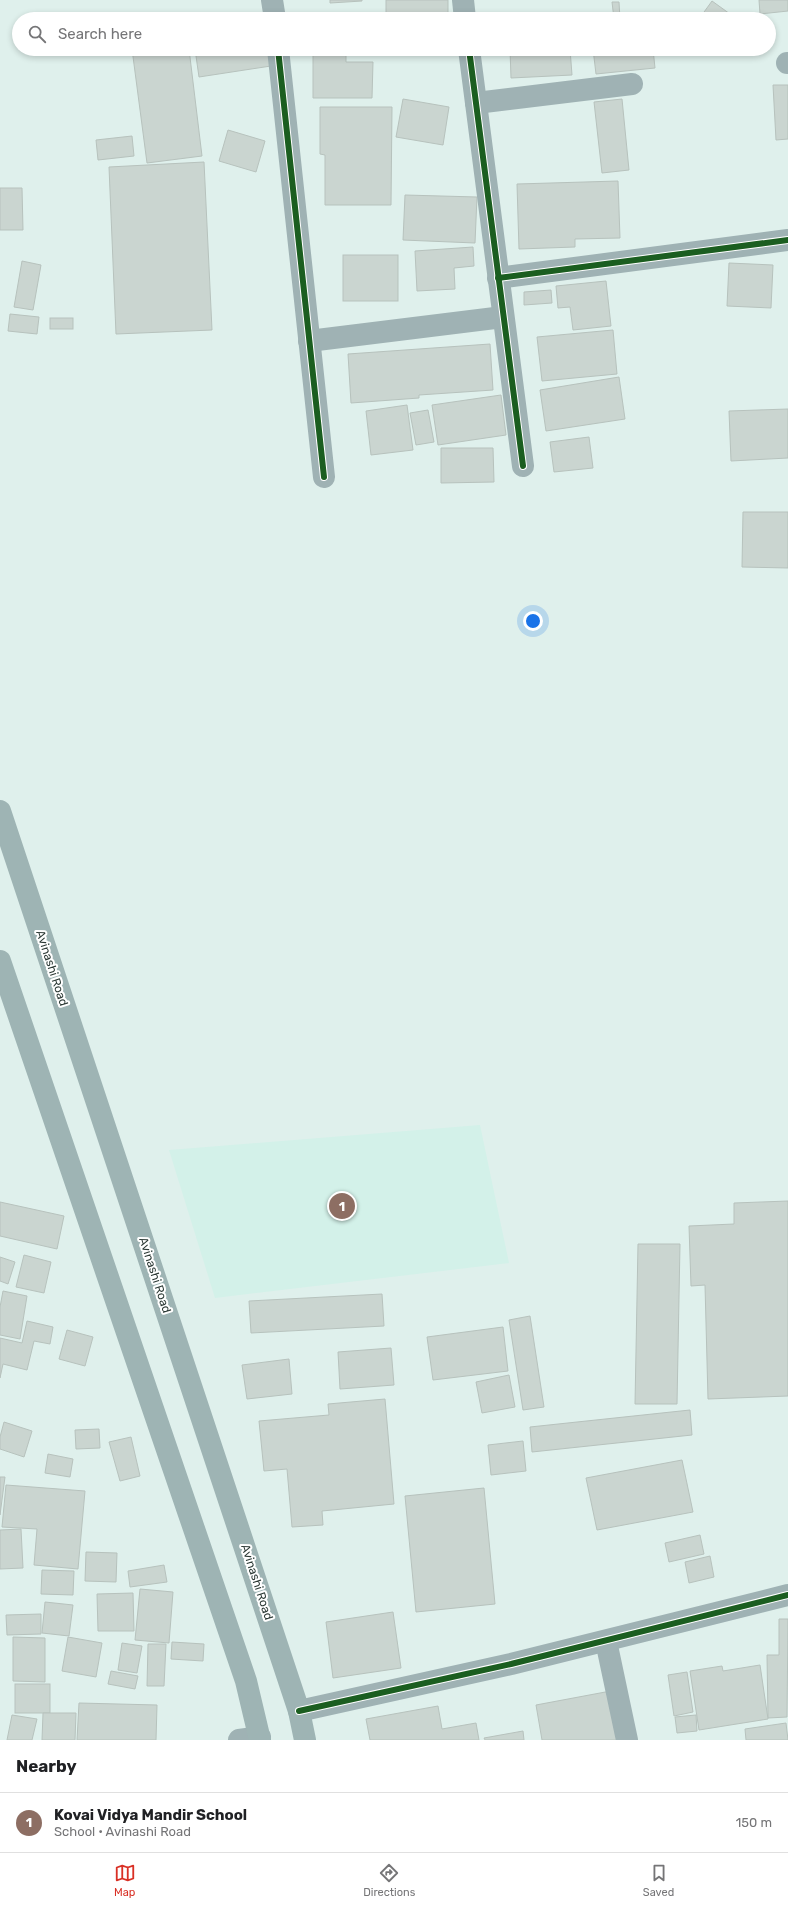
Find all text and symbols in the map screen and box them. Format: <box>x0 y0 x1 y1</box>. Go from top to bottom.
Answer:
search box <box>12 12 776 56</box>
icon: search <box>26 23 48 45</box>
text: Search here <box>58 25 142 43</box>
your location <box>523 611 543 631</box>
street label: Avinashi Road <box>33 928 71 1008</box>
pin: 1 <box>329 1191 355 1221</box>
street label: Avinashi Road <box>136 1235 174 1315</box>
street label: Avinashi Road <box>238 1542 276 1622</box>
text: Nearby <box>16 1756 77 1776</box>
text: Kovai Vidya Mandir School <box>54 1806 247 1824</box>
text: 1 <box>26 1815 32 1830</box>
text: 150 m <box>736 1815 772 1830</box>
text: School · Avinashi Road <box>54 1824 191 1839</box>
tab: Map <box>114 1862 136 1899</box>
tab: Directions <box>363 1862 415 1899</box>
tab: Saved <box>643 1862 674 1899</box>

